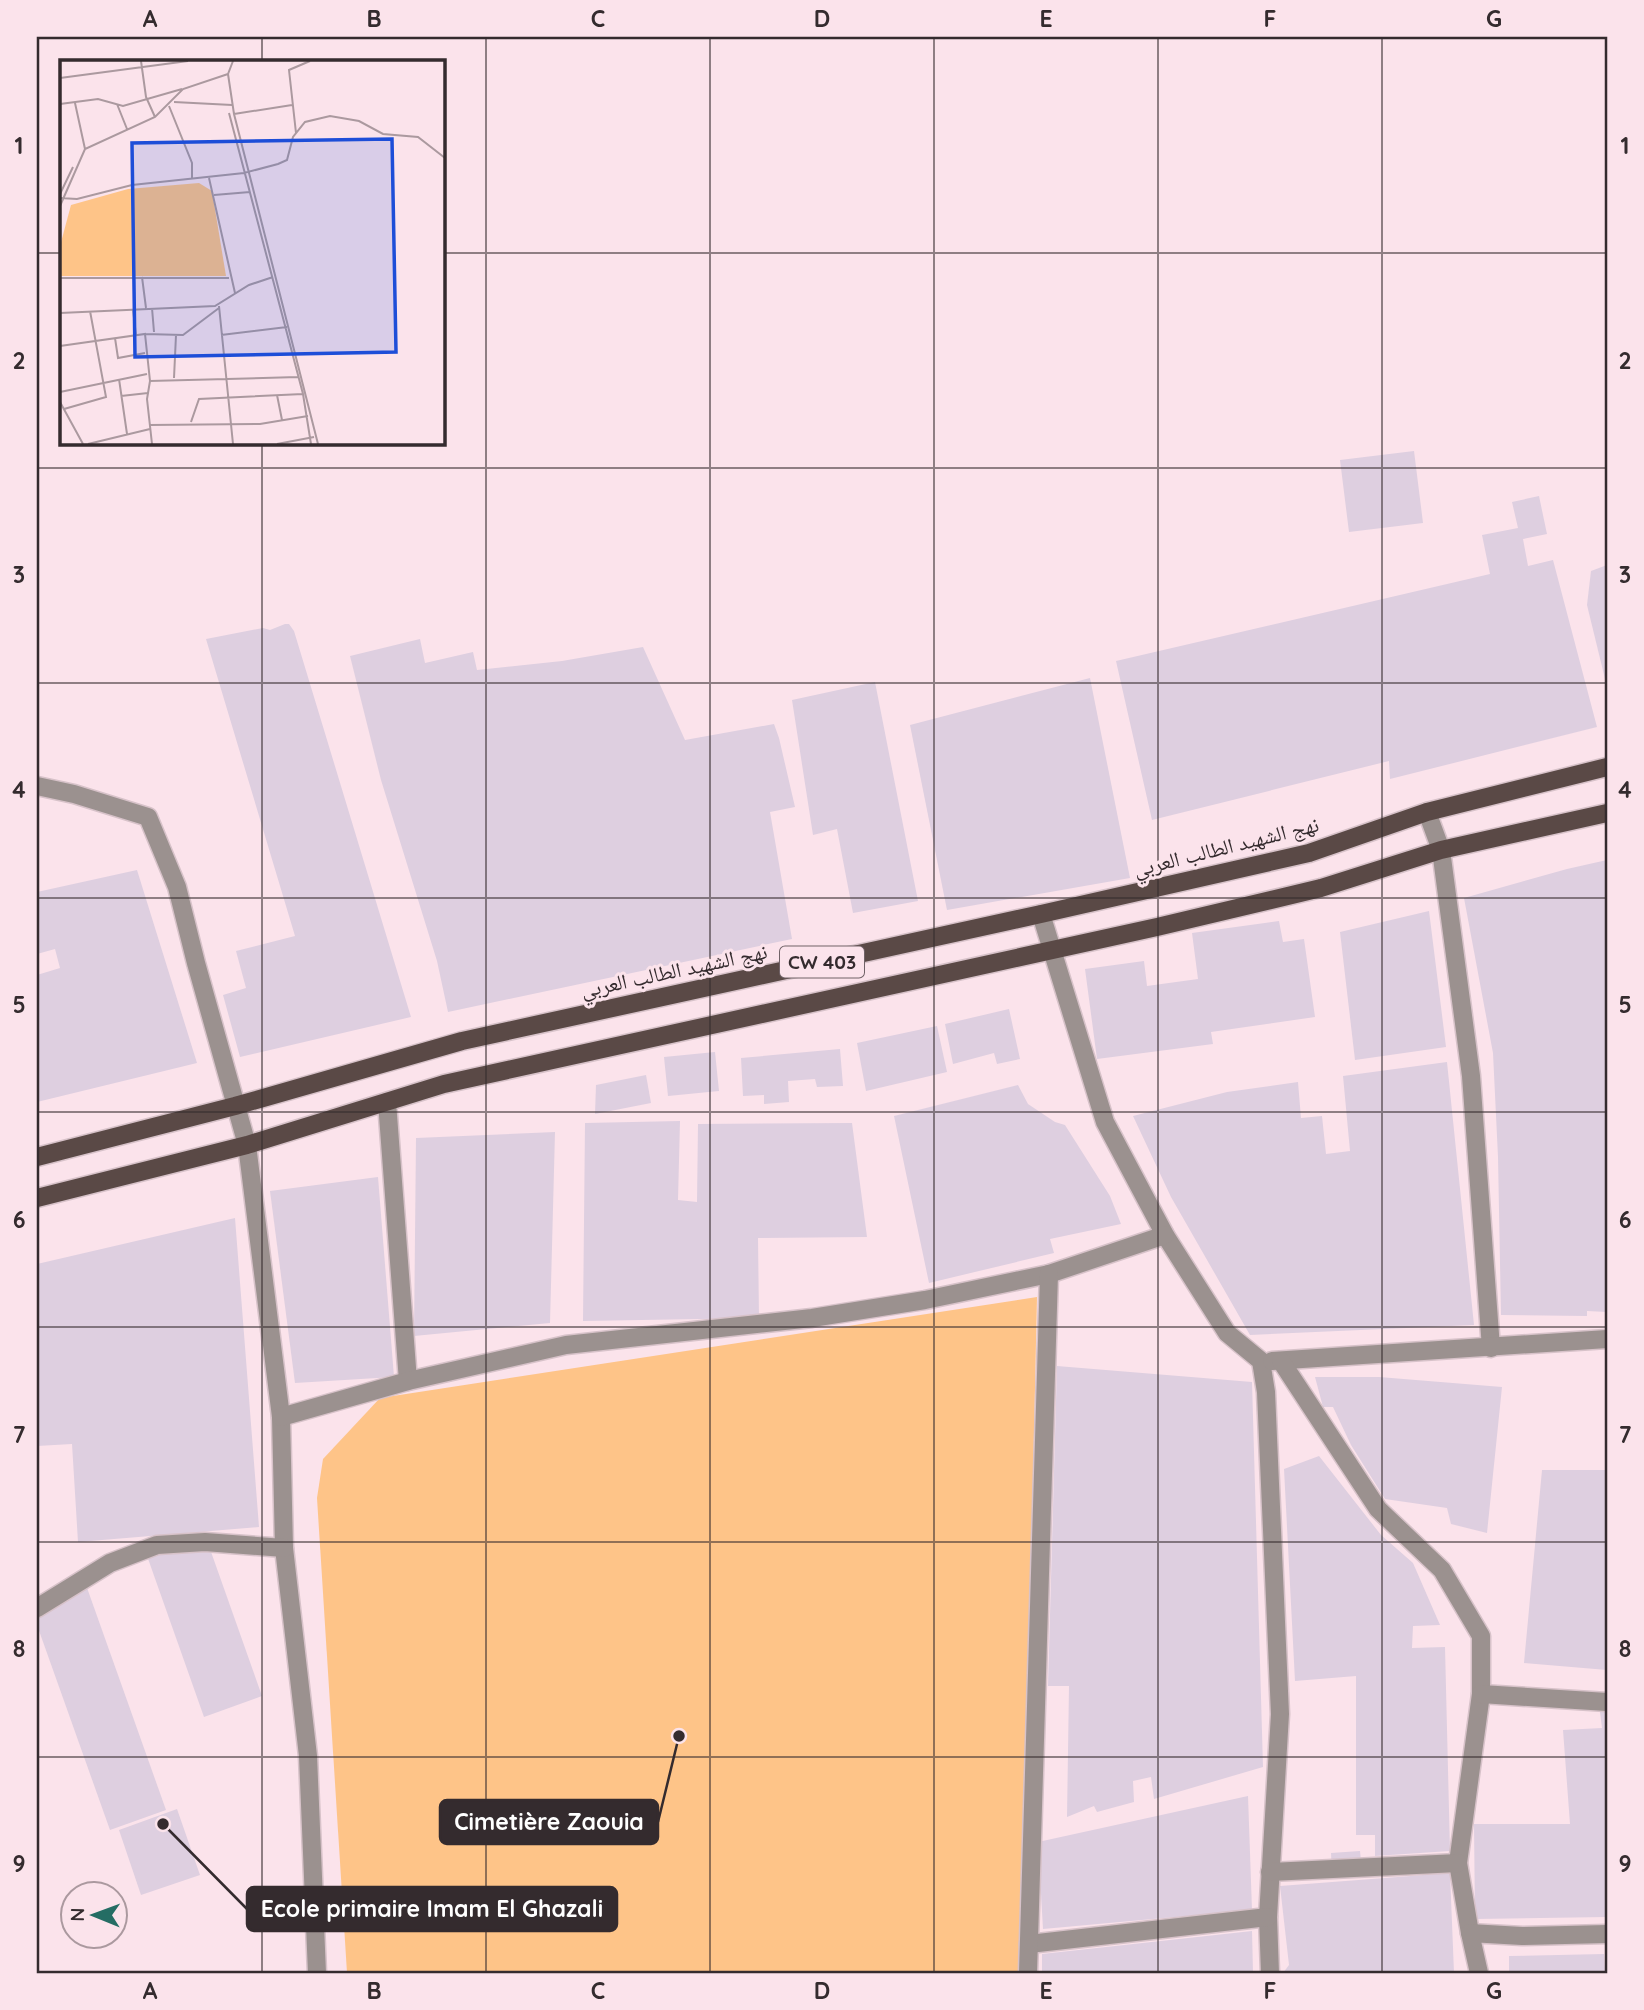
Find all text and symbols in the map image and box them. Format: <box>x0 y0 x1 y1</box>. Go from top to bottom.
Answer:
text: A <box>143 4 158 33</box>
text: B <box>366 4 382 33</box>
text: C <box>591 4 605 33</box>
text: D <box>814 4 830 33</box>
text: E <box>1039 4 1053 33</box>
text: F <box>1264 4 1276 33</box>
text: G <box>1486 4 1502 33</box>
inset map <box>60 60 444 444</box>
text: 1 <box>15 131 23 160</box>
text: 1 <box>1621 131 1629 160</box>
text: 2 <box>12 346 26 375</box>
text: 2 <box>1618 346 1632 375</box>
text: 3 <box>13 560 25 589</box>
text: 3 <box>1619 560 1631 589</box>
text: 4 <box>12 775 26 804</box>
text: 4 <box>1618 775 1632 804</box>
street label: نهج الشهيد الطالب العربي <box>1130 810 1322 886</box>
street label: نهج الشهيد الطالب العربي <box>578 938 770 1007</box>
road number: CW 403 <box>780 946 864 978</box>
text: 5 <box>12 990 26 1019</box>
text: 5 <box>1618 990 1632 1019</box>
text: 6 <box>13 1205 25 1234</box>
text: 6 <box>1619 1205 1631 1234</box>
text: 7 <box>13 1420 26 1449</box>
text: 7 <box>1619 1420 1632 1449</box>
text: 8 <box>13 1634 25 1663</box>
text: 8 <box>1619 1634 1631 1663</box>
callout: Cimetière Zaouia <box>440 1800 658 1844</box>
text: Cimetière Zaouia <box>454 1807 644 1836</box>
text: 9 <box>12 1849 26 1878</box>
text: 9 <box>1618 1849 1632 1878</box>
north arrow <box>60 1881 130 1951</box>
callout: Ecole primaire Imam El Ghazali <box>247 1887 617 1931</box>
text: Ecole primaire Imam El Ghazali <box>261 1894 603 1923</box>
text: N <box>65 1908 89 1922</box>
text: A <box>143 1976 158 2005</box>
text: B <box>366 1976 382 2005</box>
text: C <box>591 1976 605 2005</box>
text: D <box>814 1976 830 2005</box>
text: E <box>1039 1976 1053 2005</box>
text: F <box>1264 1976 1276 2005</box>
text: G <box>1486 1976 1502 2005</box>

